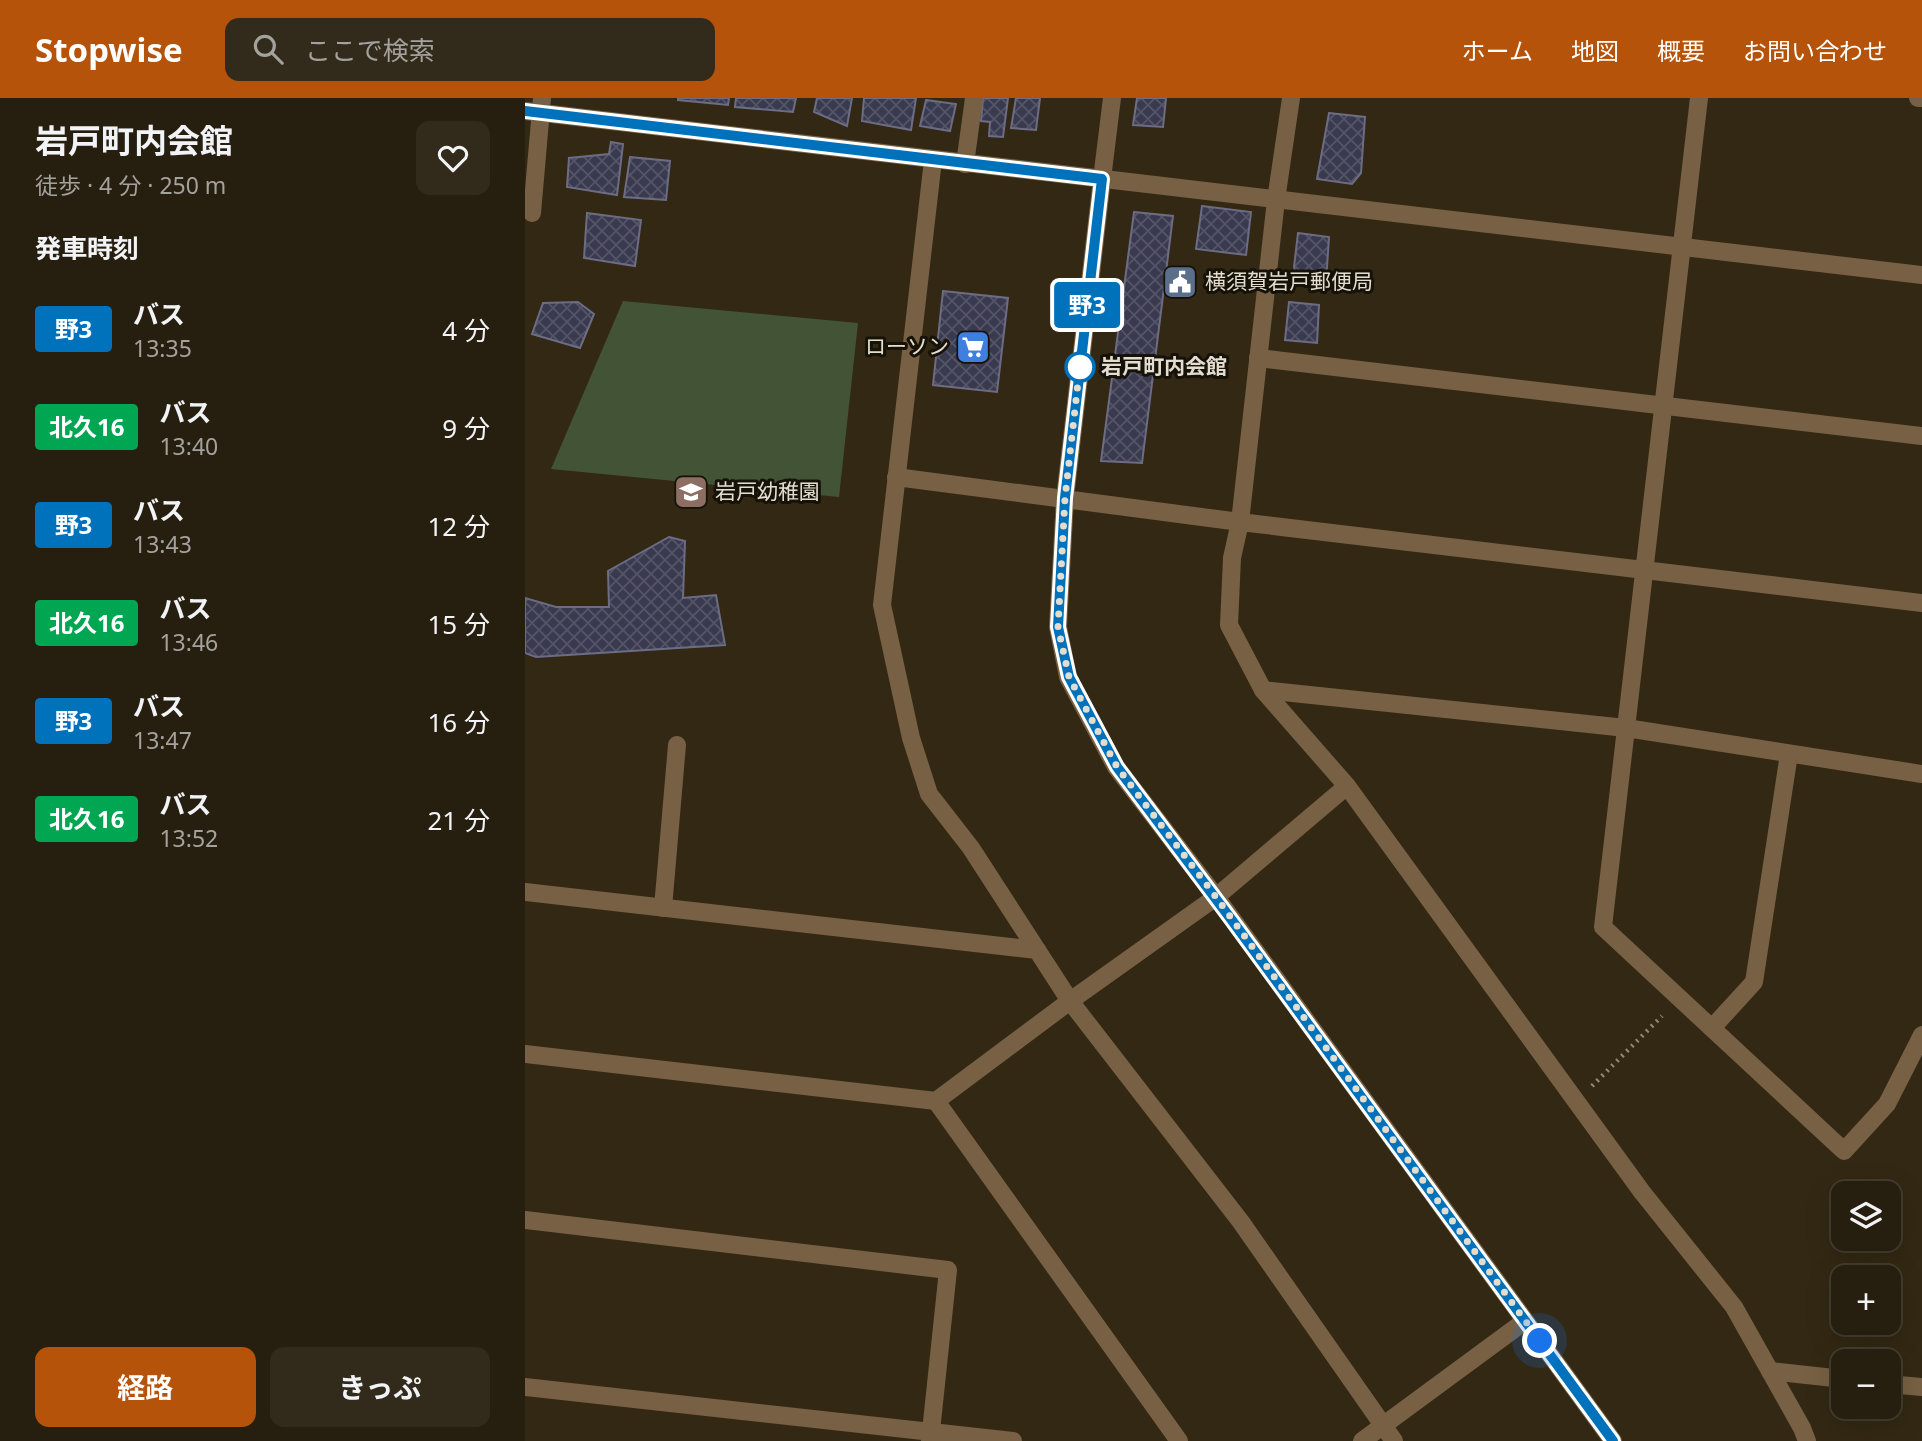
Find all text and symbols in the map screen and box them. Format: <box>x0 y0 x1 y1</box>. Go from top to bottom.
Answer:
search box <box>225 18 715 81</box>
text: Stopwise <box>35 27 183 72</box>
icon: search <box>249 30 287 68</box>
text: ここで検索 <box>305 32 435 68</box>
text: ホーム <box>1462 34 1533 67</box>
text: 地図 <box>1571 34 1619 67</box>
text: 概要 <box>1657 34 1705 67</box>
text: お問い合わせ <box>1743 34 1887 67</box>
text: 岩戸町内会館 <box>35 118 233 163</box>
button: heart <box>416 121 490 195</box>
text: 徒歩 · 4 分 · 250 m <box>35 169 226 201</box>
text: 発車時刻 <box>35 230 139 266</box>
public building icon: 横須賀岩戸郵便局 <box>1161 263 1199 301</box>
place label: 横須賀岩戸郵便局 <box>1205 267 1373 295</box>
line badge: 野3 <box>1055 282 1119 328</box>
text: 野3 <box>1068 288 1106 321</box>
text: バス <box>133 296 185 332</box>
text: 野3 <box>55 312 92 345</box>
text: 4 分 <box>442 312 490 348</box>
supermarket icon: ローソン <box>954 328 992 366</box>
text: 13:35 <box>133 332 192 364</box>
place label: ローソン <box>865 332 949 360</box>
marker: 岩戸町内会館 <box>1065 352 1095 382</box>
place label: 岩戸町内会館 <box>1101 352 1227 380</box>
text: バス <box>159 394 211 430</box>
text: 北久16 <box>49 410 124 443</box>
text: 9 分 <box>442 410 490 446</box>
text: 13:40 <box>159 430 218 462</box>
school or university icon: 岩戸幼稚園 <box>672 473 710 511</box>
place label: 岩戸幼稚園 <box>715 477 820 505</box>
text: バス <box>133 492 185 528</box>
text: 野3 <box>55 508 92 541</box>
text: 12 分 <box>427 508 490 544</box>
text: 13:43 <box>133 528 192 560</box>
text: バス <box>159 590 211 626</box>
text: 北久16 <box>49 606 124 639</box>
text: 15 分 <box>427 606 490 642</box>
text: 13:46 <box>159 626 218 658</box>
text: バス <box>133 688 185 724</box>
text: 野3 <box>55 704 92 737</box>
text: 16 分 <box>427 704 490 740</box>
text: 13:47 <box>133 724 192 756</box>
text: バス <box>159 786 211 822</box>
text: 北久16 <box>49 802 124 835</box>
text: 21 分 <box>427 802 490 838</box>
text: 13:52 <box>159 822 218 854</box>
map controls <box>1831 1181 1901 1419</box>
button: layers <box>1831 1181 1901 1251</box>
button: + <box>1831 1265 1901 1335</box>
your location <box>1522 1323 1557 1358</box>
button: 経路 <box>35 1347 256 1427</box>
button: きっぷ <box>270 1347 490 1427</box>
button: − <box>1831 1349 1901 1419</box>

